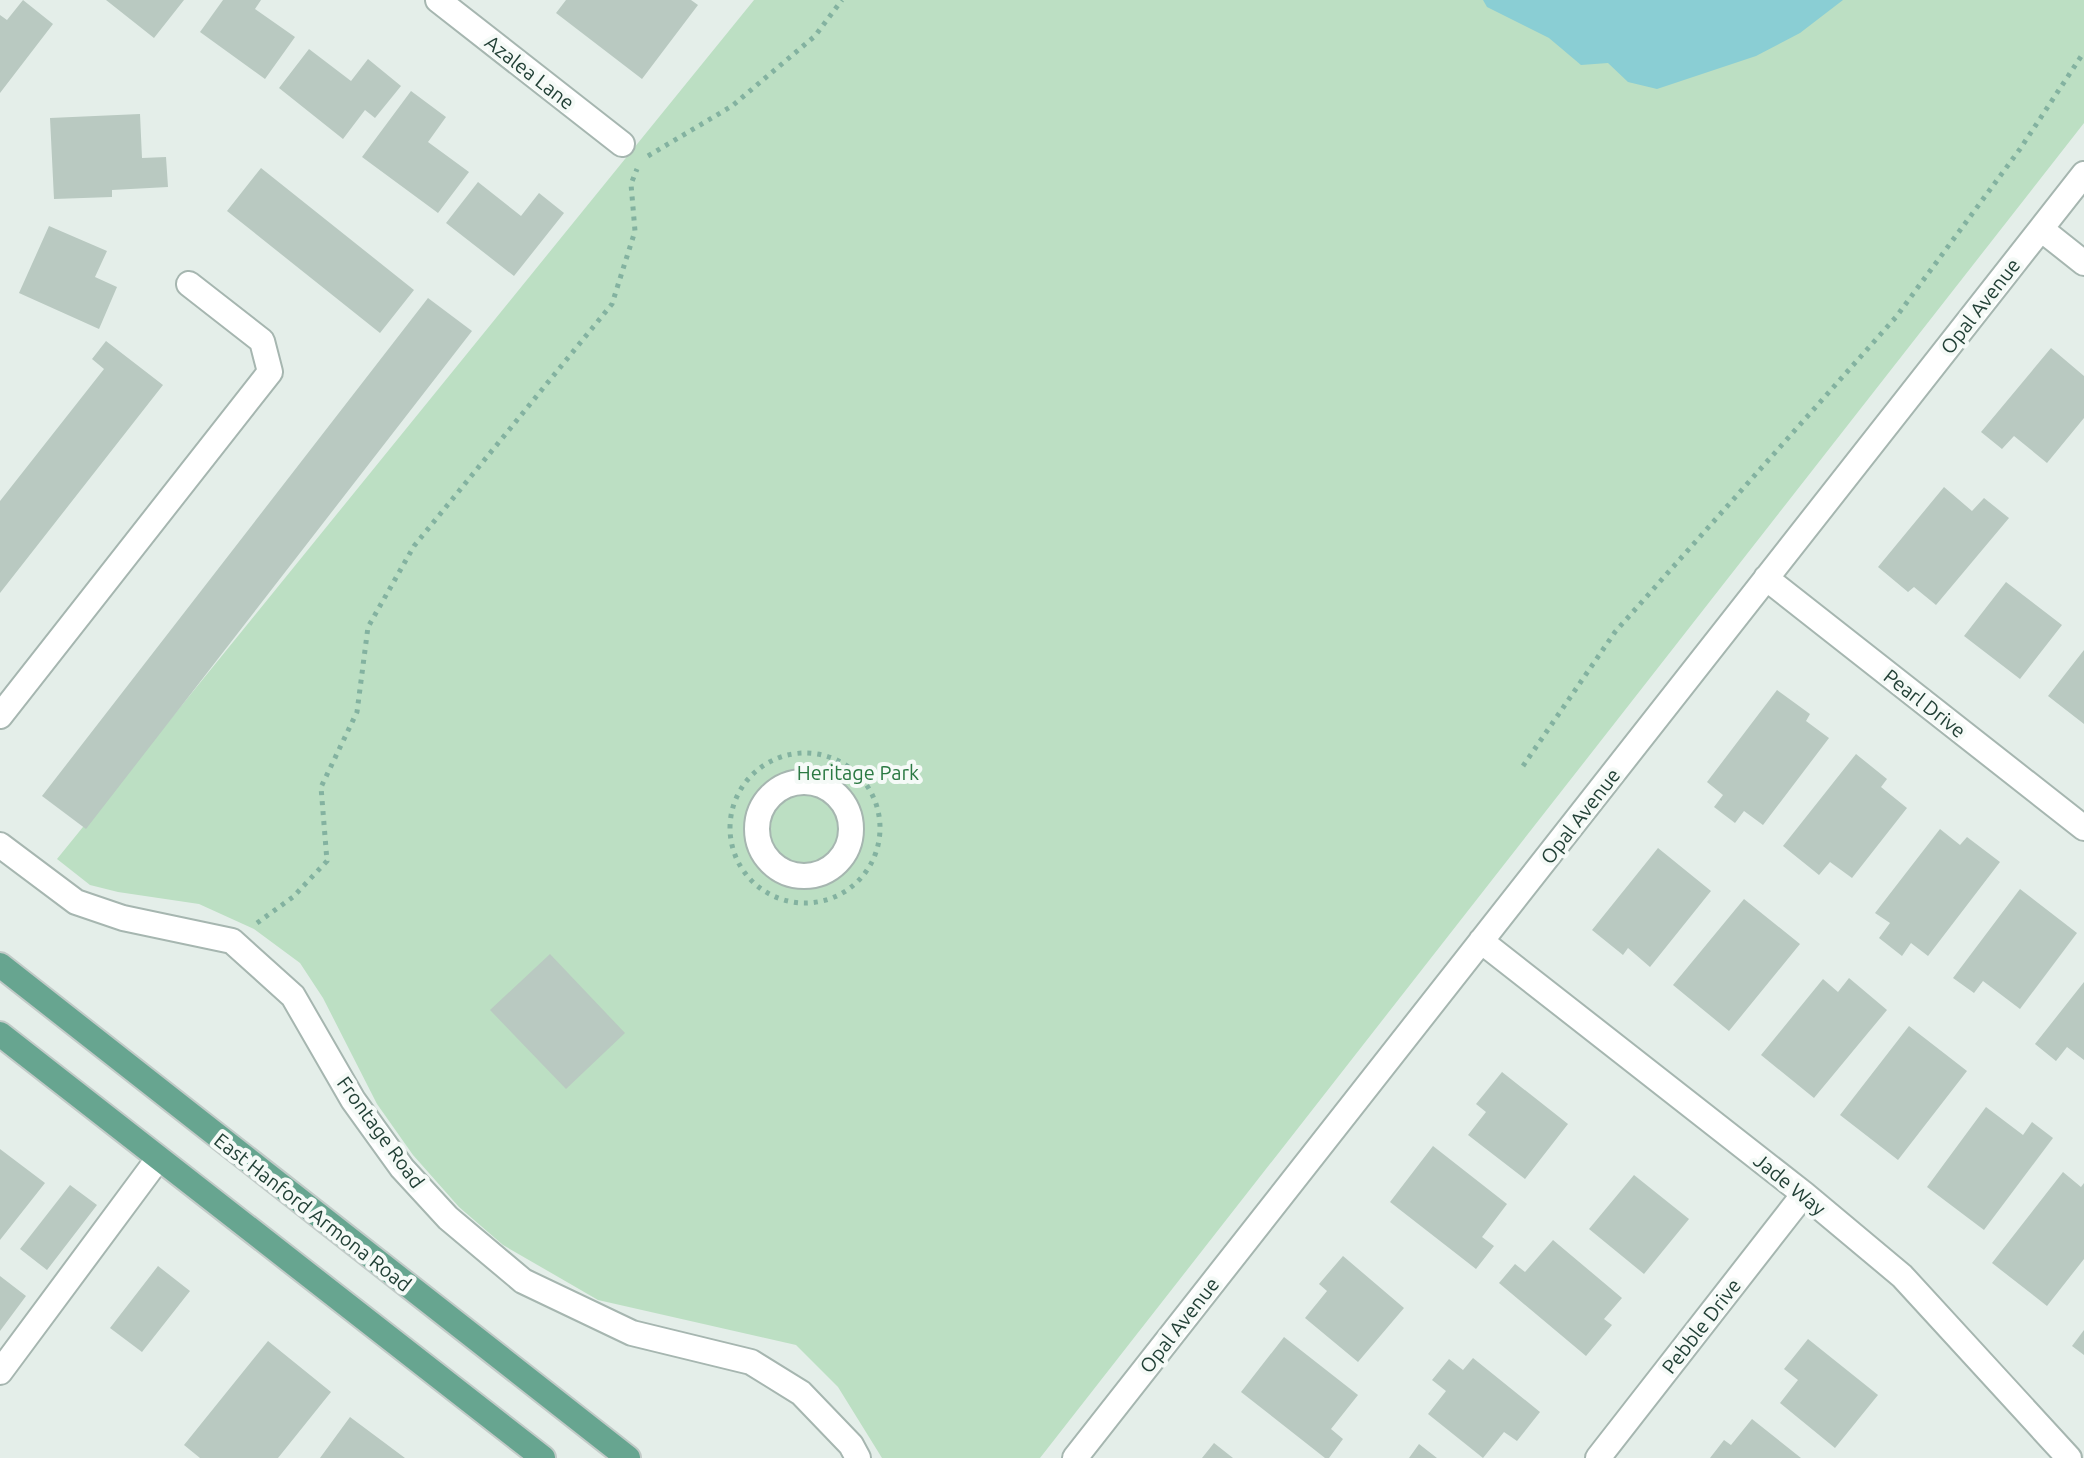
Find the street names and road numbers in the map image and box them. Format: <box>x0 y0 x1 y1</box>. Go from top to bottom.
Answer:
street label: Azalea Lane <box>481 30 579 114</box>
street label: Opal Avenue <box>1936 254 2024 358</box>
street label: Pearl Drive <box>1879 664 1971 742</box>
street label: Opal Avenue <box>1536 764 1624 868</box>
street label: Frontage Road <box>333 1072 429 1192</box>
street label: East Hanford Armona Road <box>210 1128 416 1296</box>
street label: Jade Way <box>1750 1148 1831 1220</box>
street label: Opal Avenue <box>1135 1273 1223 1377</box>
street label: Pebble Drive <box>1657 1274 1745 1378</box>

